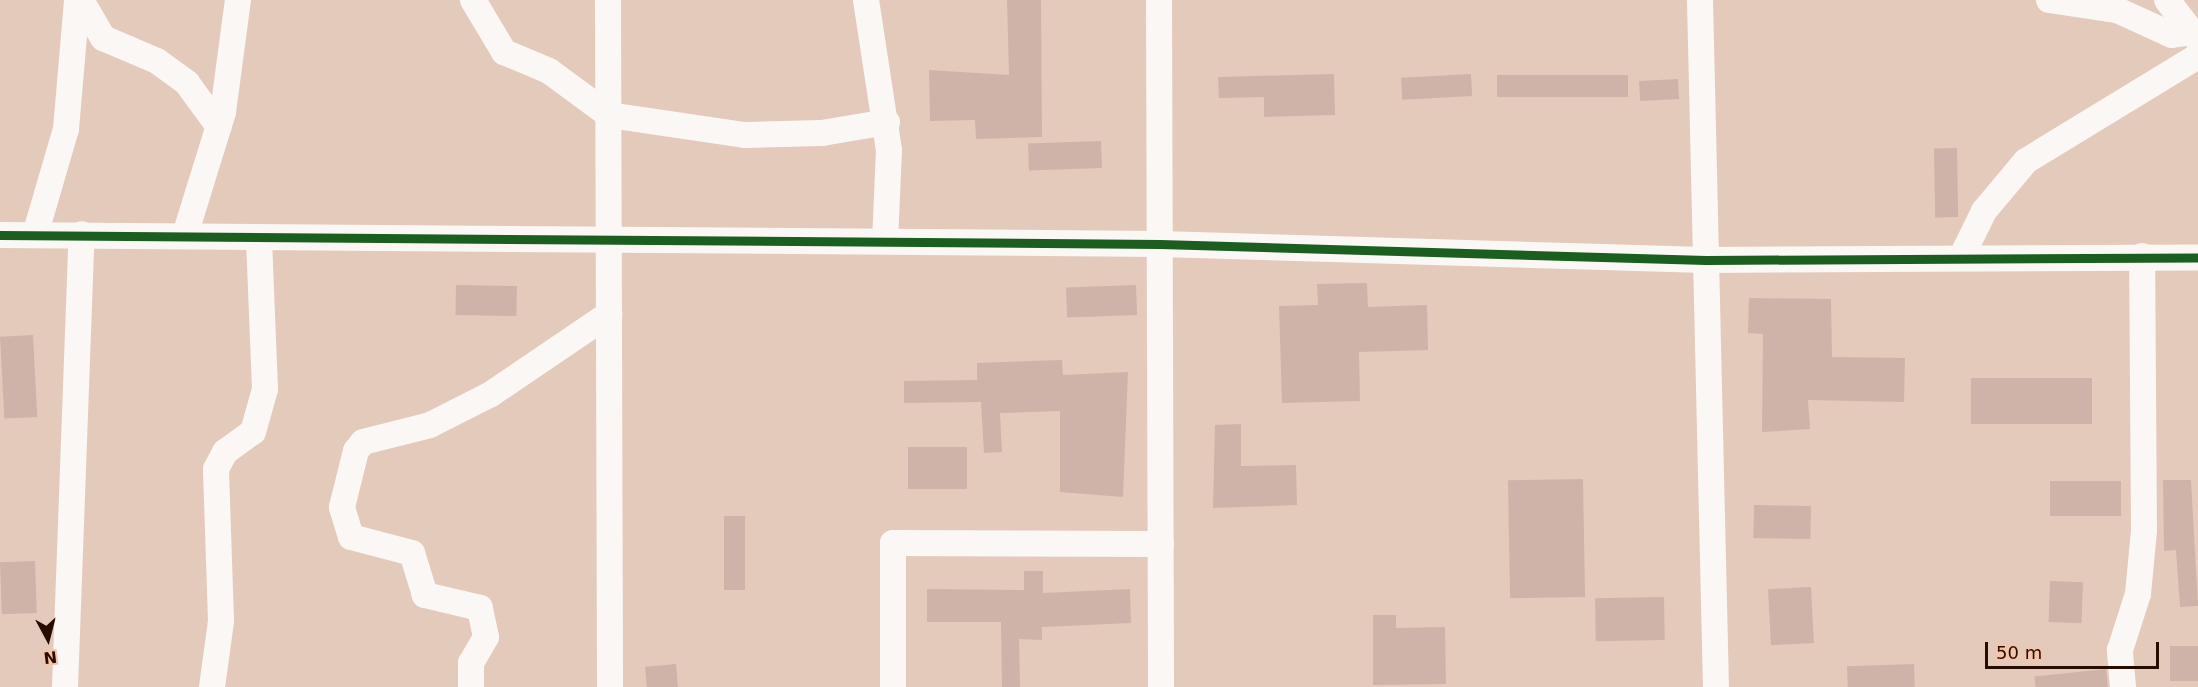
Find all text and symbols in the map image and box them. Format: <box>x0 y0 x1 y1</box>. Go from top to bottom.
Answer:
north arrow <box>18 609 78 669</box>
scale bar <box>1988 630 2162 668</box>
text: 50 m <box>1996 642 2042 663</box>
text: N <box>42 647 58 668</box>

